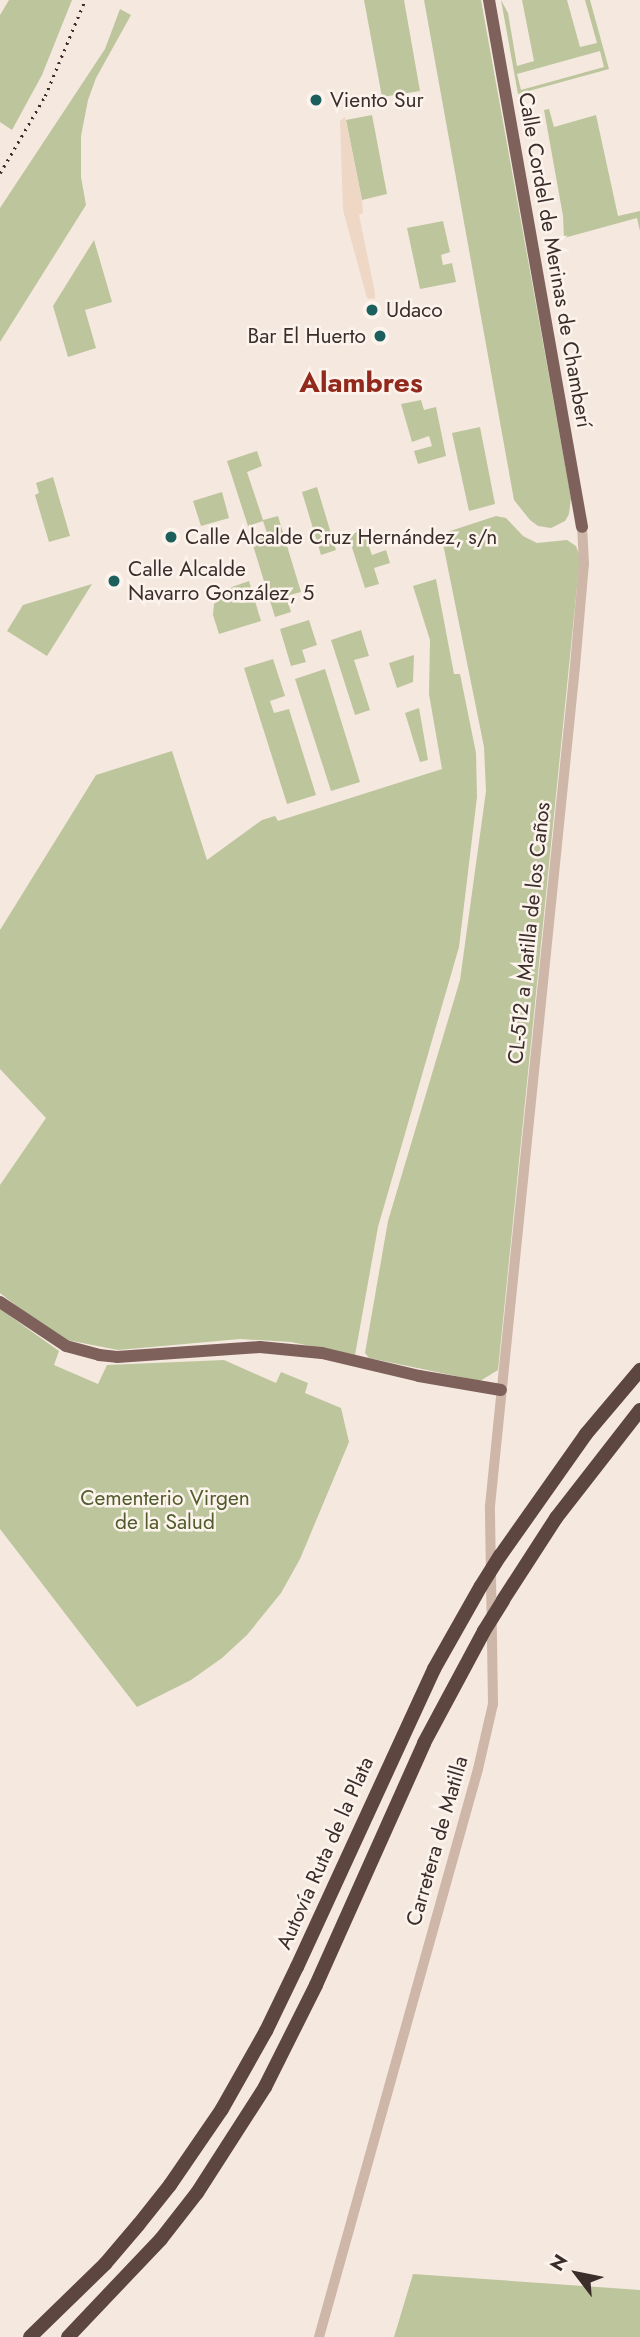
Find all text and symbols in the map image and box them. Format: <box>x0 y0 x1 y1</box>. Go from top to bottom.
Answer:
place label: Viento Sur <box>330 87 424 113</box>
street label: Calle Cordel de Merinas de Chamberí <box>513 90 597 430</box>
marker: Viento Sur <box>308 92 324 108</box>
place label: Udaco <box>386 297 443 323</box>
marker: Udaco <box>364 302 380 318</box>
place label: Bar El Huerto <box>247 323 366 349</box>
marker: Bar El Huerto <box>372 328 388 344</box>
district label: Alambres <box>299 366 423 400</box>
place label: Calle Alcalde Cruz Hernández, s/n <box>185 524 497 550</box>
marker: Calle Alcalde Cruz Hernández, s/n <box>163 529 179 545</box>
place label: Calle Alcalde Navarro González, 5 <box>128 556 314 606</box>
marker: Calle Alcalde Navarro González, 5 <box>106 573 122 589</box>
street label: CL-512 a Matilla de los Caños <box>503 801 555 1065</box>
park label: Cementerio Virgen de la Salud <box>80 1485 250 1535</box>
street label: Autovía Ruta de la Plata <box>271 1753 379 1953</box>
street label: Carretera de Matilla <box>401 1753 473 1929</box>
north arrow <box>542 2239 612 2309</box>
text: N <box>543 2249 574 2276</box>

